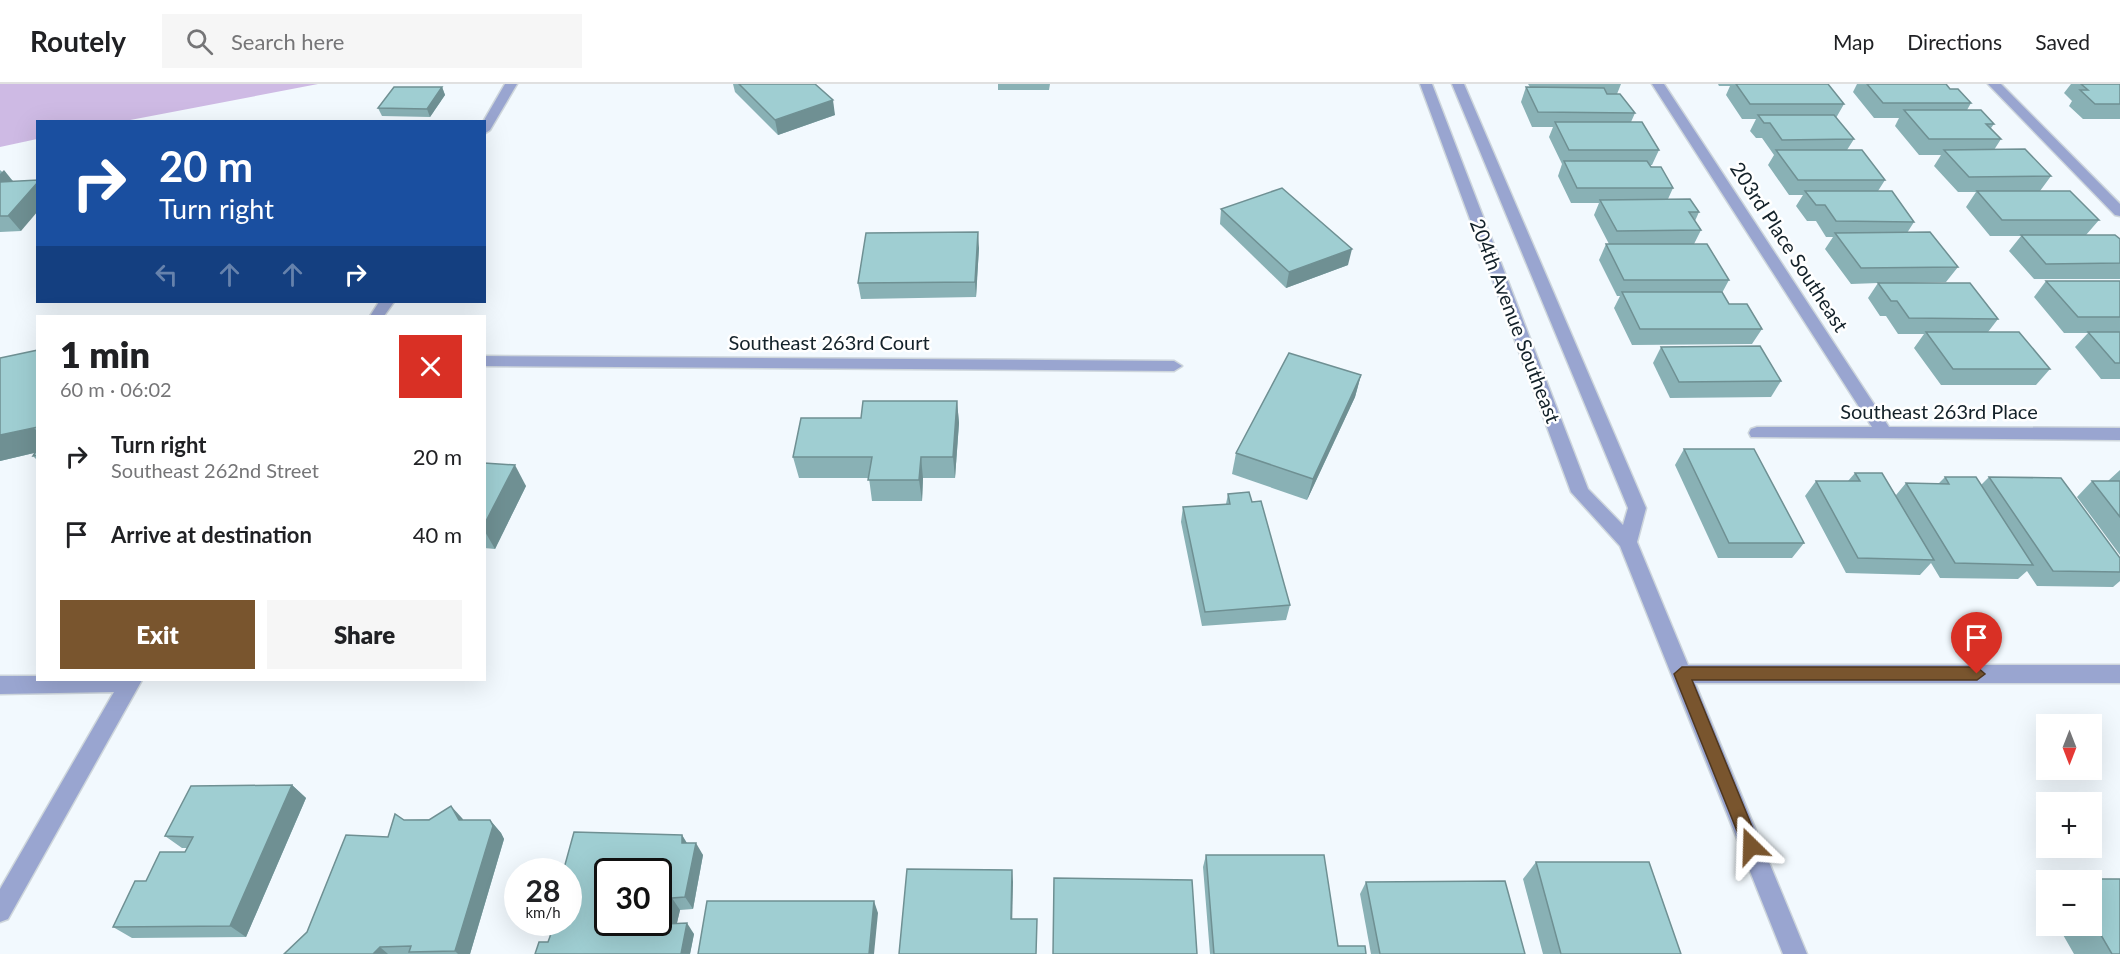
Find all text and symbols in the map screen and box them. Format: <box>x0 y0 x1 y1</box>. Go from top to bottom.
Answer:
search box <box>162 14 582 68</box>
text: Routely <box>30 24 126 58</box>
icon: search <box>183 25 216 58</box>
text: Search here <box>231 28 344 55</box>
text: Map <box>1833 29 1874 54</box>
text: Directions <box>1907 29 2002 54</box>
text: Saved <box>2035 29 2090 54</box>
text: 20 m <box>159 141 253 191</box>
icon: right <box>60 144 138 222</box>
street label: 203rd Place Southeast <box>1726 157 1854 336</box>
text: Turn right <box>159 192 274 225</box>
street label: 204th Avenue Southeast <box>1466 215 1566 426</box>
icon: left <box>150 258 183 291</box>
icon: ahead <box>213 258 246 291</box>
icon: ahead <box>276 258 309 291</box>
icon: right <box>339 258 372 291</box>
street label: Southeast 263rd Court <box>728 330 930 354</box>
text: 1 min <box>60 332 150 376</box>
button: close <box>399 335 462 398</box>
text: 60 m · 06:02 <box>60 377 172 401</box>
street label: Southeast 263rd Place <box>1840 399 2038 423</box>
text: Turn right <box>111 431 206 458</box>
icon: right <box>60 440 93 473</box>
text: 20 m <box>413 443 462 470</box>
text: Southeast 262nd Street <box>111 458 319 482</box>
icon: arrive <box>60 518 93 551</box>
text: Arrive at destination <box>111 521 312 548</box>
text: 40 m <box>413 521 462 548</box>
button: Exit <box>60 600 255 669</box>
button: Share <box>267 600 462 669</box>
pin <box>1951 612 2002 674</box>
icon: arrive <box>1960 621 1993 654</box>
north arrow <box>2036 714 2102 780</box>
map controls <box>2036 714 2102 936</box>
button: + <box>2036 792 2102 858</box>
position arrow <box>1719 814 1783 878</box>
speed limit sign: 30 <box>594 858 672 936</box>
button: − <box>2036 870 2102 936</box>
text: 28 <box>526 872 560 908</box>
text: km/h <box>525 903 561 921</box>

